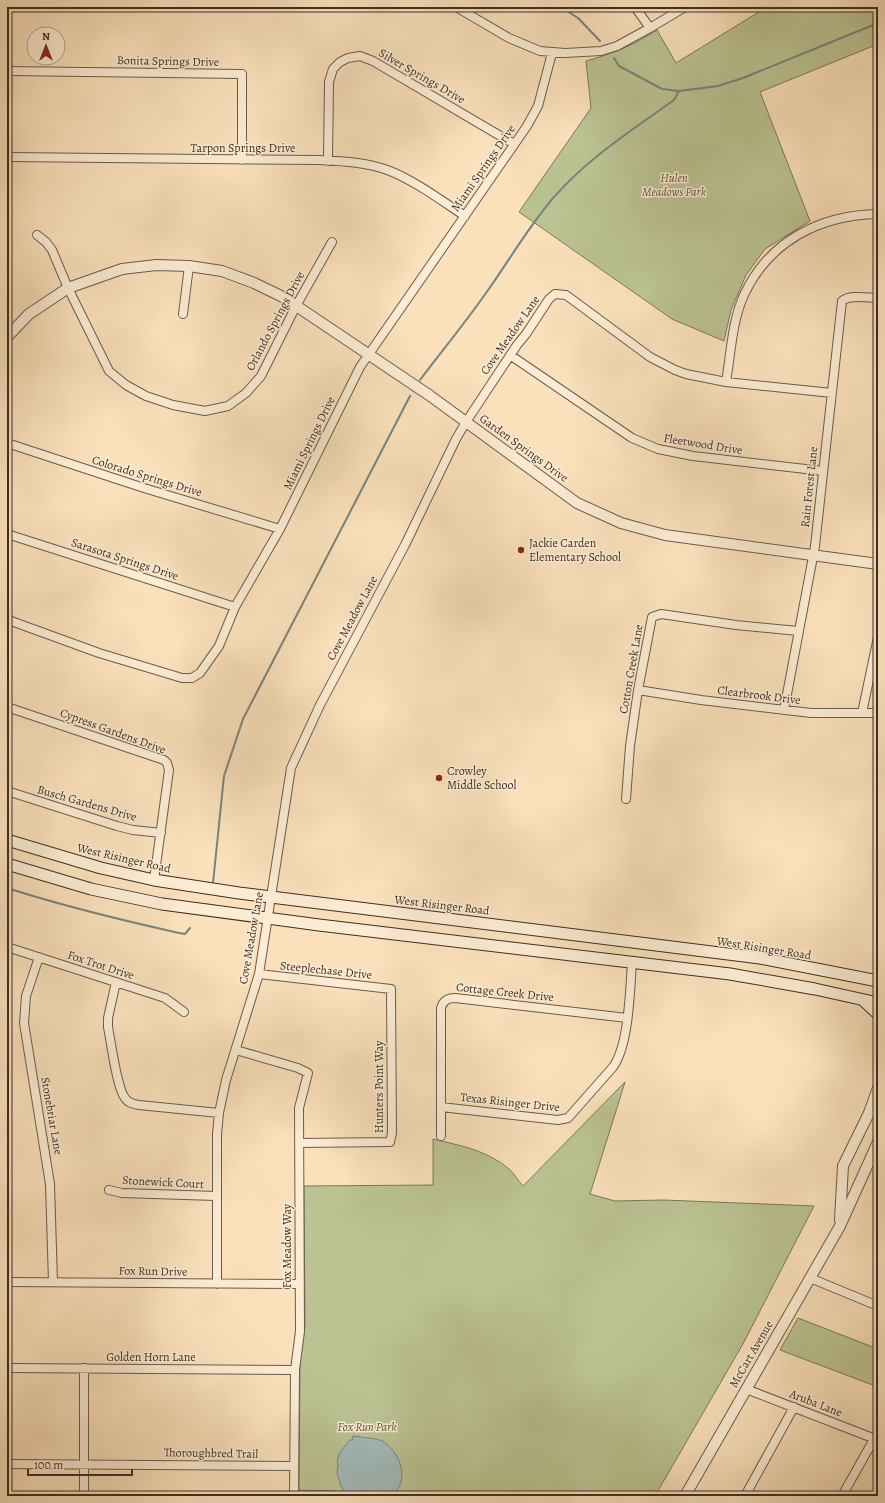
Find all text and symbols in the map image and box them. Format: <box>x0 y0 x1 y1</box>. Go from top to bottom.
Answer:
north arrow <box>26 26 66 66</box>
text: N <box>42 29 50 44</box>
street label: Silver Springs Drive <box>376 45 468 107</box>
street label: Bonita Springs Drive <box>117 52 219 70</box>
street label: Miami Springs Drive <box>447 122 519 214</box>
street label: Tarpon Springs Drive <box>191 140 295 156</box>
park label: Hulen Meadows Park <box>642 170 707 200</box>
street label: Orlando Springs Drive <box>242 269 308 373</box>
street label: Cove Meadow Lane <box>477 292 543 378</box>
street label: Miami Springs Drive <box>279 394 339 492</box>
street label: Garden Springs Drive <box>476 410 572 486</box>
street label: Fleetwood Drive <box>662 430 744 458</box>
street label: Rain Forest Lane <box>797 446 821 528</box>
street label: Colorado Springs Drive <box>90 452 204 500</box>
street label: Sarasota Springs Drive <box>69 534 181 584</box>
place label: Jackie Carden Elementary School <box>529 535 621 565</box>
marker: Jackie Carden Elementary School <box>516 545 526 555</box>
street label: Cove Meadow Lane <box>323 573 381 663</box>
street label: Cotton Creek Lane <box>615 623 647 715</box>
street label: Clearbrook Drive <box>716 682 802 708</box>
street label: Cypress Gardens Drive <box>58 704 168 758</box>
place label: Crowley Middle School <box>447 763 517 793</box>
marker: Crowley Middle School <box>434 773 444 783</box>
street label: Busch Gardens Drive <box>35 781 139 825</box>
street label: West Risinger Road <box>75 839 173 877</box>
street label: Cove Meadow Lane <box>235 891 267 985</box>
street label: West Risinger Road <box>393 891 491 919</box>
street label: West Risinger Road <box>715 932 813 963</box>
street label: Fox Trot Drive <box>66 947 136 983</box>
street label: Steeplechase Drive <box>279 957 373 983</box>
street label: Cottage Creek Drive <box>455 979 555 1005</box>
street label: Hunters Point Way <box>371 1040 387 1133</box>
street label: Stonebriar Lane <box>37 1076 67 1156</box>
street label: Texas Risinger Drive <box>459 1089 561 1115</box>
street label: Stonewick Court <box>122 1172 204 1192</box>
street label: Fox Meadow Way <box>279 1203 295 1288</box>
street label: Fox Run Drive <box>118 1262 188 1280</box>
street label: McCart Avenue <box>725 1318 777 1390</box>
street label: Golden Horn Lane <box>106 1349 196 1365</box>
street label: Aruba Lane <box>786 1385 845 1420</box>
park label: Fox Run Park <box>337 1419 397 1435</box>
street label: Thoroughbred Trail <box>164 1444 258 1462</box>
scale bar <box>28 1451 132 1477</box>
text: 100 m <box>34 1457 63 1473</box>

